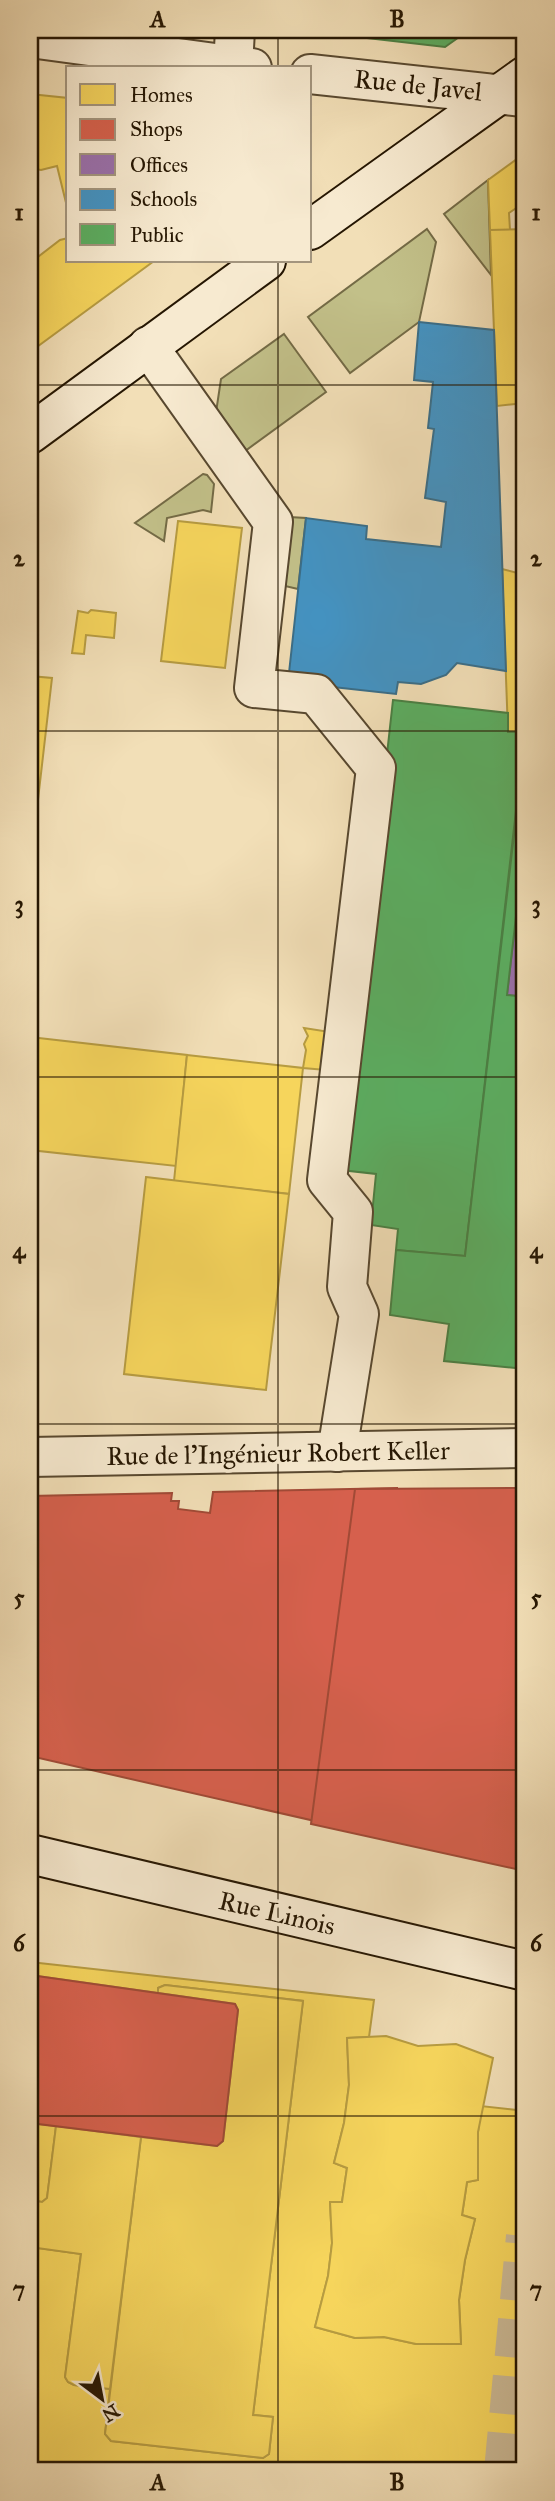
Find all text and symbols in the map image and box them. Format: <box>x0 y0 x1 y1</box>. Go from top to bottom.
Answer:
text: A <box>148 5 166 33</box>
text: B <box>389 5 405 33</box>
street label: Rue de Javel <box>352 62 484 108</box>
legend <box>66 66 312 262</box>
text: Homes <box>130 82 193 108</box>
text: Shops <box>130 116 183 142</box>
text: Offices <box>130 152 188 178</box>
text: Schools <box>130 186 197 212</box>
text: 1 <box>14 198 24 226</box>
text: 1 <box>531 198 541 226</box>
text: Public <box>130 222 184 248</box>
text: 2 <box>13 544 25 572</box>
text: 2 <box>530 544 542 572</box>
text: 3 <box>14 890 24 919</box>
text: 3 <box>531 890 541 919</box>
text: 4 <box>13 1236 27 1264</box>
text: 4 <box>530 1236 544 1264</box>
street label: Rue de l'Ingénieur Robert Keller <box>106 1434 450 1472</box>
text: 5 <box>14 1583 25 1611</box>
text: 5 <box>531 1583 542 1611</box>
street label: Rue Linois <box>216 1884 338 1942</box>
text: 6 <box>13 1929 26 1957</box>
text: 6 <box>530 1929 543 1957</box>
text: 7 <box>13 2275 25 2303</box>
text: 7 <box>530 2275 542 2303</box>
north arrow <box>66 2364 136 2434</box>
text: N <box>98 2399 124 2427</box>
text: A <box>148 2468 166 2496</box>
text: B <box>389 2468 405 2496</box>

